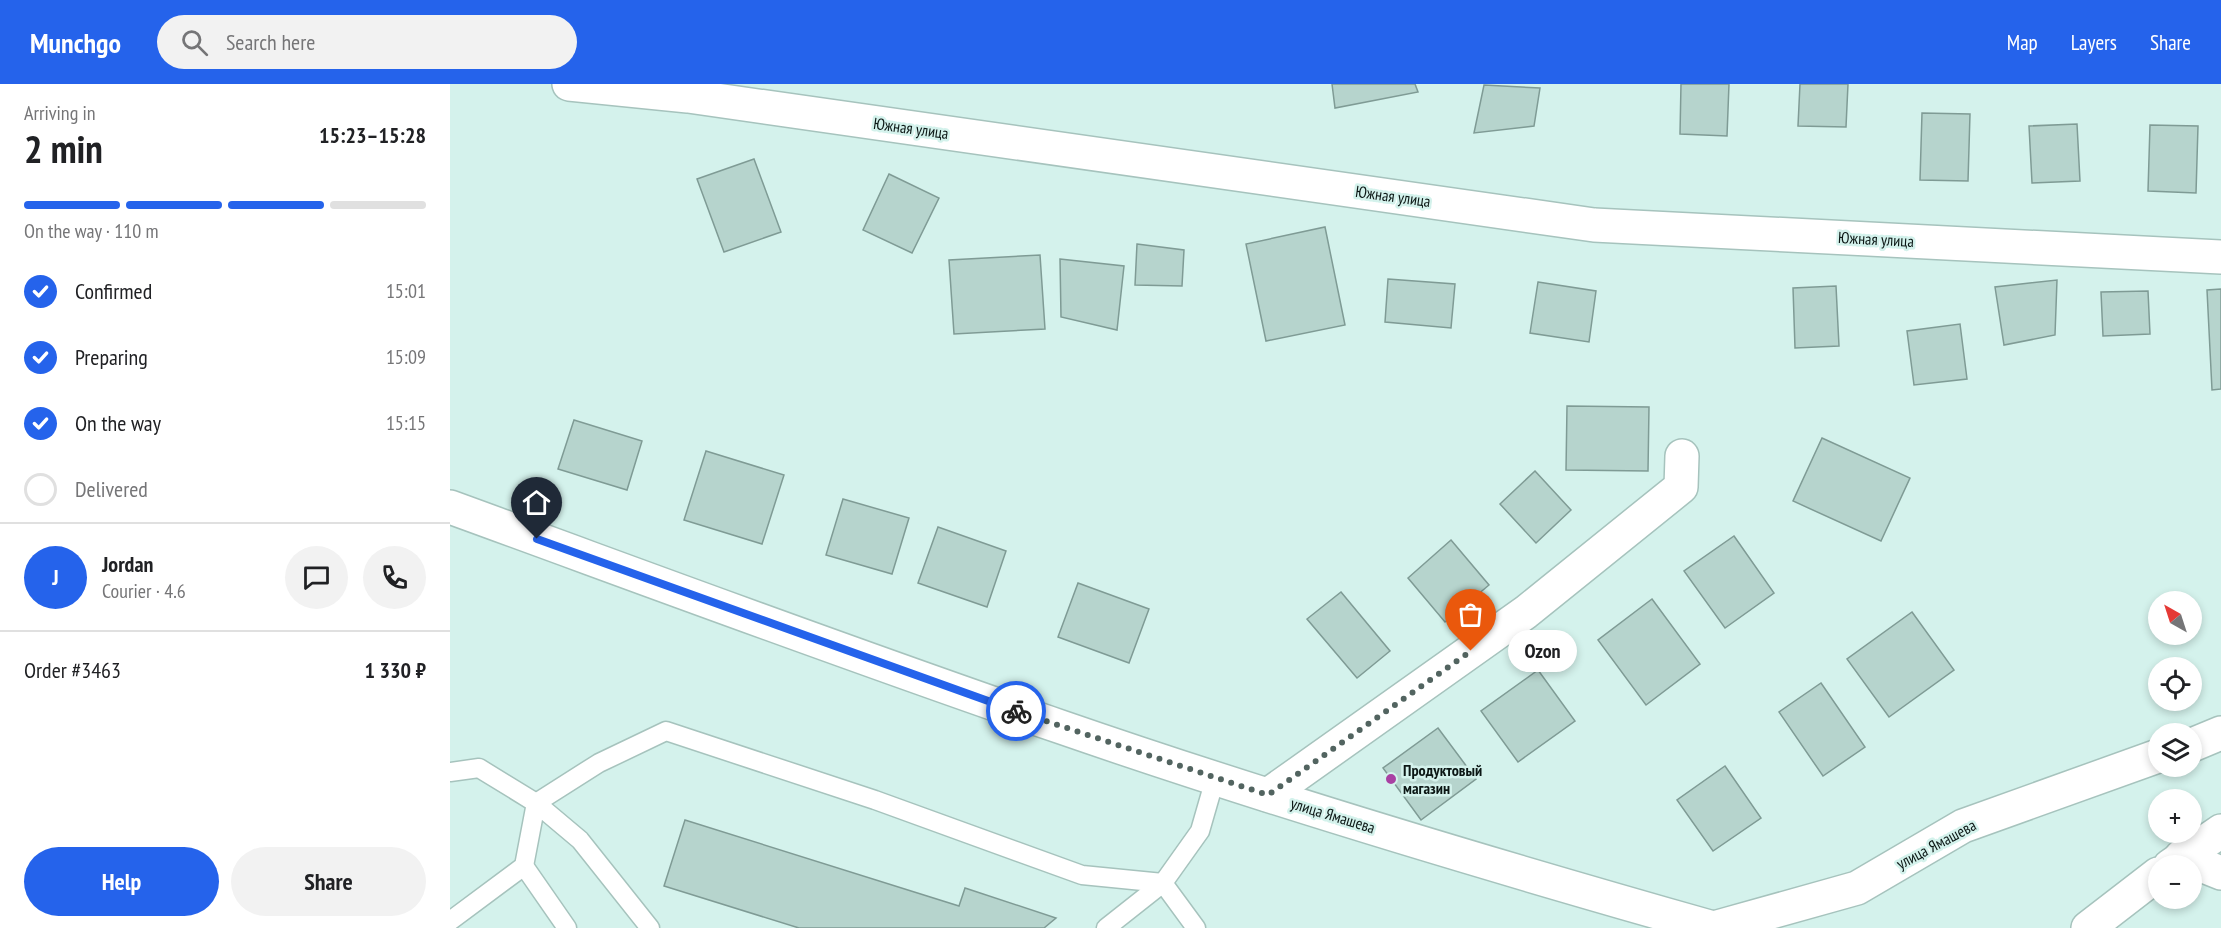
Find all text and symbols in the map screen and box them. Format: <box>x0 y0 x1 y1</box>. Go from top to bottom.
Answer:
search box <box>157 15 577 69</box>
text: Munchgo <box>30 24 121 61</box>
icon: search <box>178 26 211 59</box>
text: Search here <box>226 28 315 56</box>
text: Map <box>2007 29 2038 56</box>
text: Layers <box>2071 29 2117 56</box>
text: Share <box>2150 29 2191 56</box>
text: Arriving in <box>24 100 96 126</box>
street label: Южная улица <box>872 113 950 143</box>
text: 15:23–15:28 <box>319 121 426 149</box>
text: 2 min <box>24 123 103 174</box>
street label: Южная улица <box>1354 181 1432 211</box>
text: On the way · 110 m <box>24 218 159 244</box>
street label: Южная улица <box>1838 227 1914 251</box>
icon: check <box>24 275 57 308</box>
text: Confirmed <box>75 277 152 305</box>
text: 15:01 <box>386 278 426 304</box>
icon: check <box>24 341 57 374</box>
text: Preparing <box>75 343 148 371</box>
text: 15:09 <box>386 344 426 370</box>
icon: check <box>24 407 57 440</box>
text: On the way <box>75 409 161 437</box>
text: 15:15 <box>386 410 426 436</box>
text: Delivered <box>75 475 148 503</box>
pin <box>511 477 562 539</box>
icon: home <box>520 486 553 519</box>
button: chat <box>285 546 348 609</box>
button: phone <box>363 546 426 609</box>
text: Jordan <box>102 550 153 578</box>
text: J <box>52 563 59 591</box>
text: Courier · 4.6 <box>102 578 186 604</box>
pin <box>1445 589 1496 651</box>
north arrow <box>2148 591 2202 645</box>
map controls <box>2148 591 2202 909</box>
icon: bag <box>1454 598 1487 631</box>
callout: Ozon <box>1507 630 1576 672</box>
text: Ozon <box>1524 638 1561 664</box>
text: Order #3463 <box>24 656 121 684</box>
text: 1 330 ₽ <box>364 656 426 684</box>
button: locate <box>2148 657 2202 711</box>
courier <box>986 681 1046 741</box>
icon: bike <box>1000 695 1033 728</box>
button: layers <box>2148 723 2202 777</box>
place label: Продуктовый магазин <box>1403 760 1482 798</box>
marker: Продуктовый магазин <box>1384 772 1398 786</box>
button: + <box>2148 789 2202 843</box>
street label: улица Ямашева <box>1288 793 1378 837</box>
street label: улица Ямашева <box>1893 815 1979 873</box>
button: Help <box>24 847 219 916</box>
button: Share <box>231 847 426 916</box>
button: − <box>2148 855 2202 909</box>

